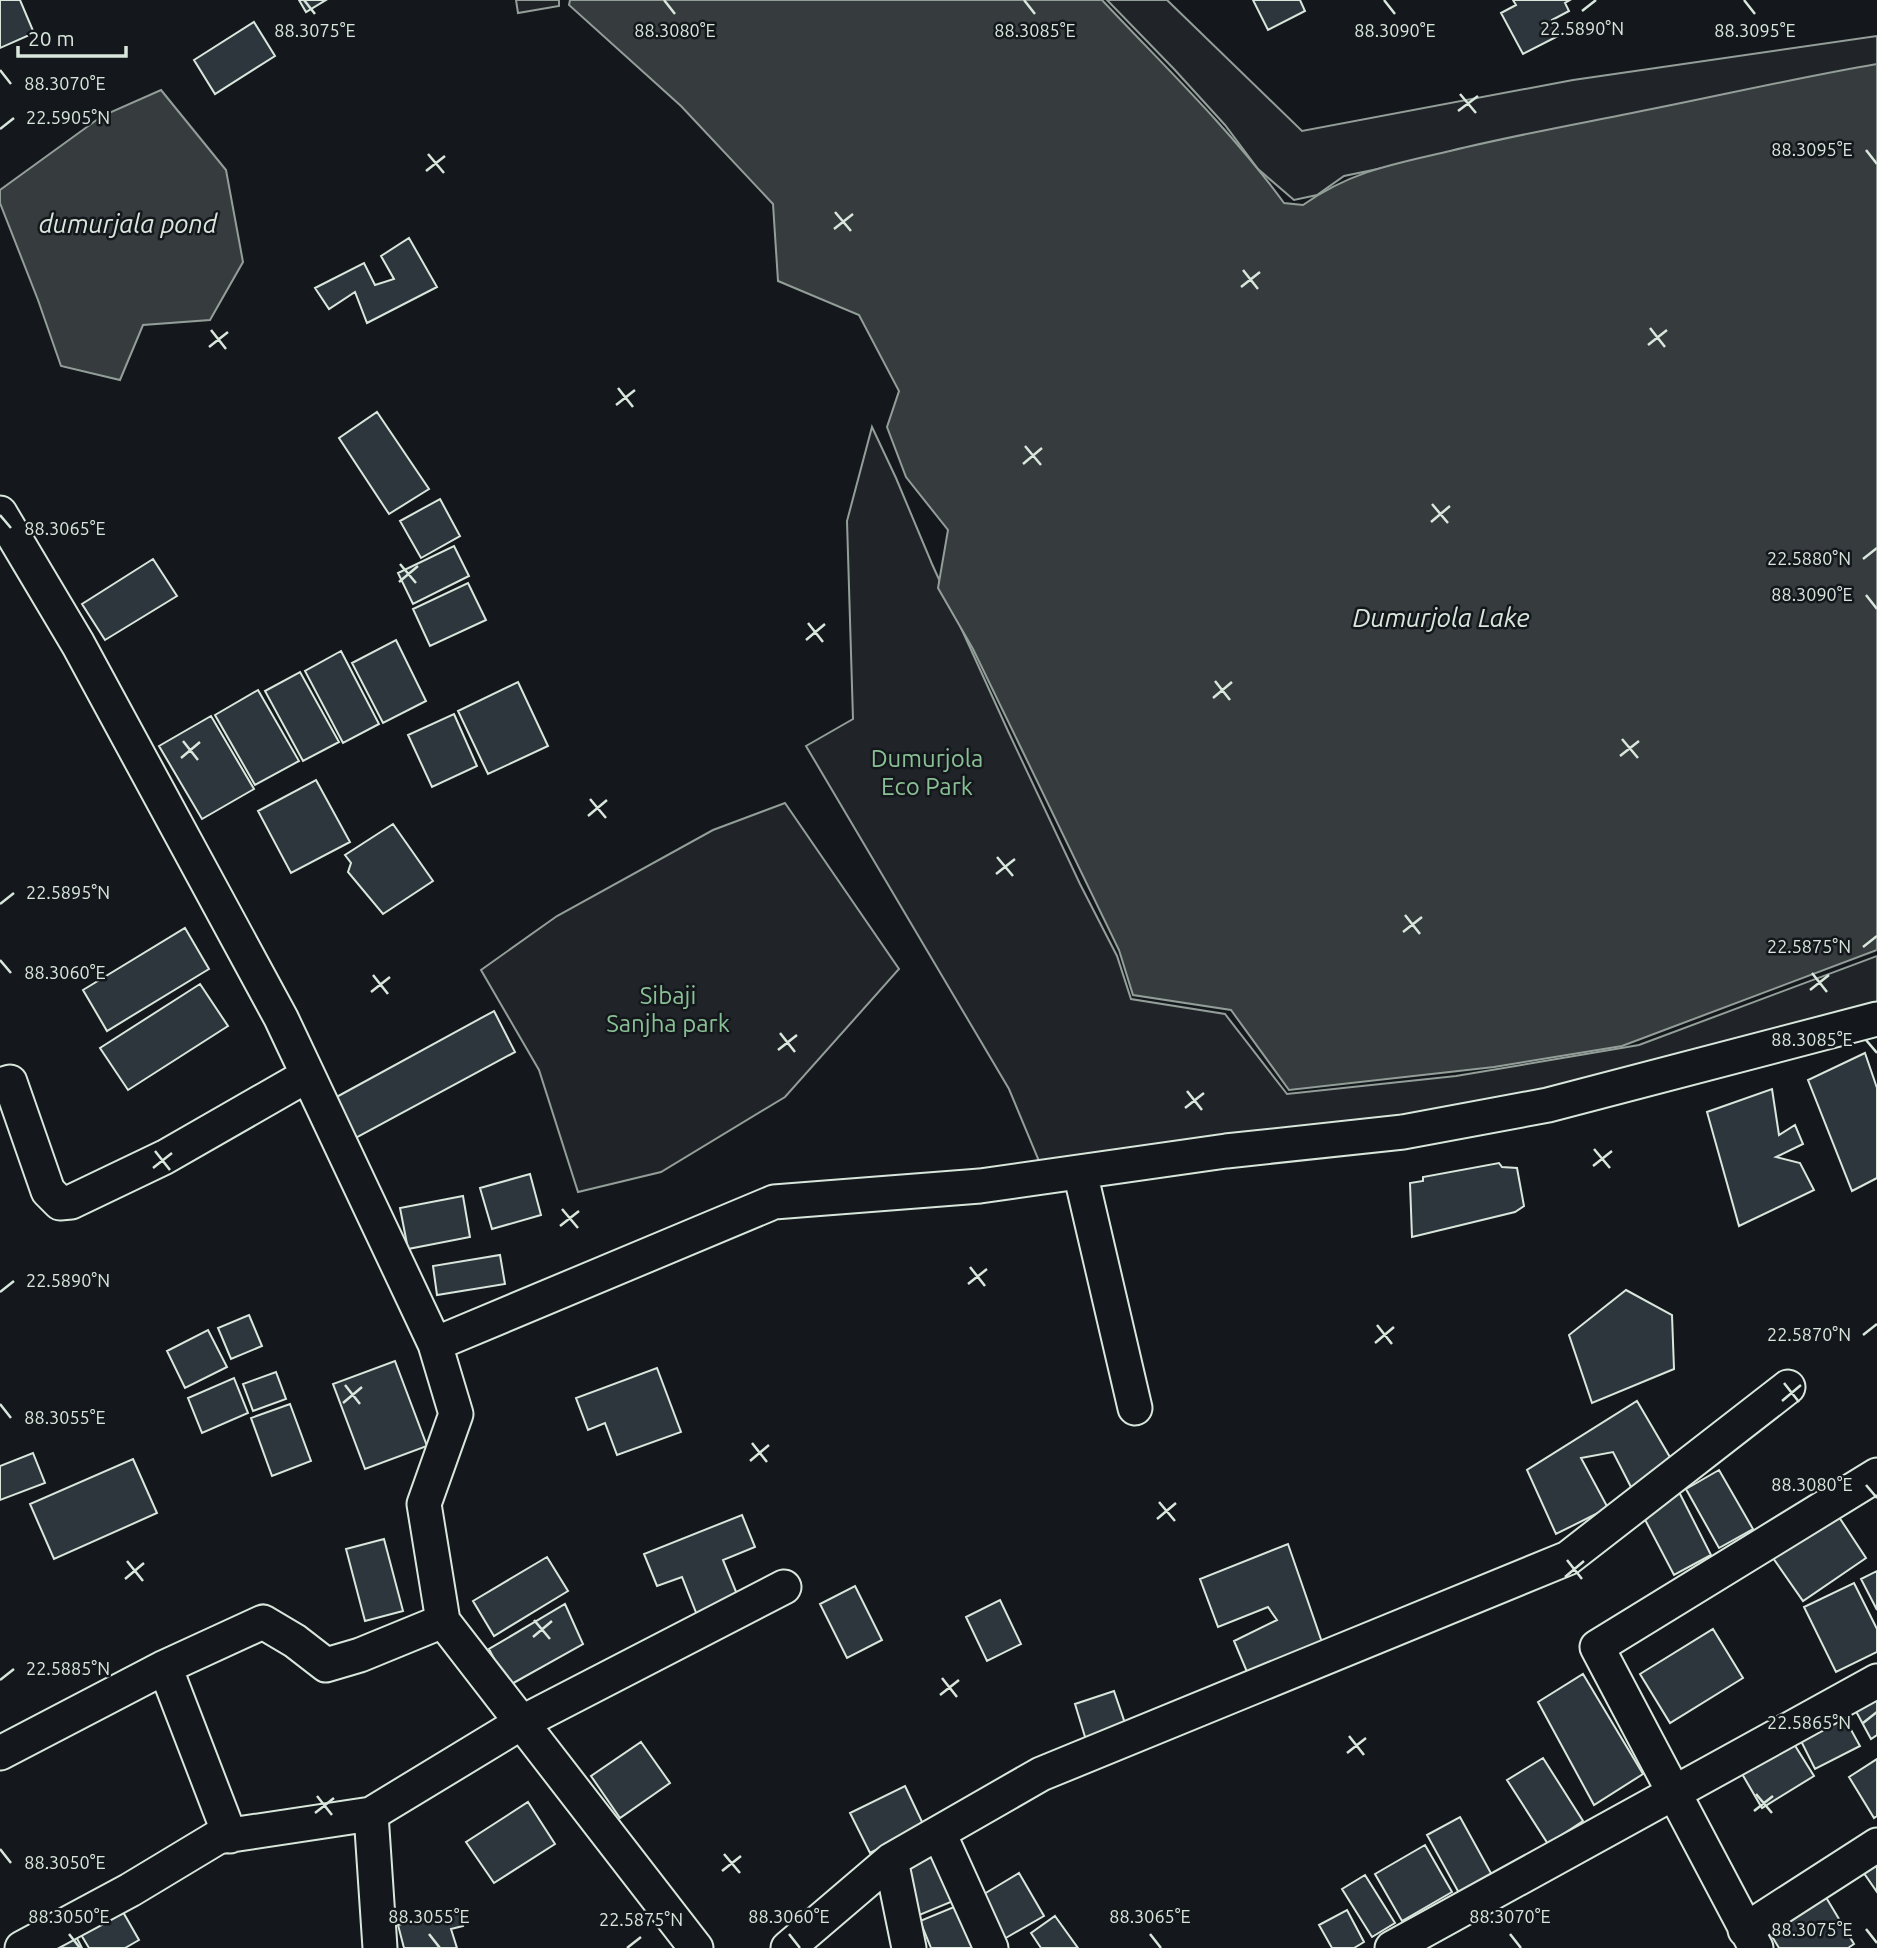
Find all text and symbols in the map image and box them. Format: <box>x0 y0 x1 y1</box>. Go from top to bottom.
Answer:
scale bar <box>18 14 126 58</box>
text: 22.5890°N <box>1540 18 1624 38</box>
text: 88.3075°E <box>274 20 356 40</box>
text: 88.3080°E <box>634 20 716 40</box>
text: 88.3085°E <box>994 20 1076 40</box>
text: 88.3090°E <box>1354 20 1436 40</box>
text: 88.3095°E <box>1714 20 1796 40</box>
text: 20 m <box>28 26 75 50</box>
text: 88.3070°E <box>24 73 106 93</box>
text: 22.5905°N <box>26 107 110 127</box>
text: 88.3095°E <box>1771 139 1853 159</box>
water label: dumurjala pond <box>39 209 219 238</box>
text: 88.3065°E <box>24 518 106 538</box>
text: 22.5880°N <box>1767 548 1851 568</box>
text: 88.3090°E <box>1771 584 1853 604</box>
water label: Dumurjola Lake <box>1352 603 1530 632</box>
park label: Dumurjola Eco Park <box>871 745 983 800</box>
text: 22.5895°N <box>26 882 110 902</box>
text: 22.5875°N <box>1767 936 1851 956</box>
text: 88.3060°E <box>24 962 106 982</box>
park label: Sibaji Sanjha park <box>606 982 730 1037</box>
text: 88.3085°E <box>1771 1029 1853 1049</box>
text: 22.5890°N <box>26 1270 110 1290</box>
text: 22.5870°N <box>1767 1324 1851 1344</box>
text: 88.3055°E <box>24 1407 106 1427</box>
text: 88.3080°E <box>1771 1474 1853 1494</box>
text: 22.5885°N <box>26 1658 110 1678</box>
text: 22.5865°N <box>1767 1712 1851 1732</box>
text: 88.3050°E <box>24 1852 106 1872</box>
text: 88.3050°E <box>28 1906 110 1926</box>
text: 88.3055°E <box>388 1906 470 1926</box>
text: 88.3060°E <box>748 1906 830 1926</box>
text: 88.3065°E <box>1109 1906 1191 1926</box>
text: 88.3070°E <box>1469 1906 1551 1926</box>
text: 22.5875°N <box>599 1909 683 1929</box>
text: 88.3075°E <box>1771 1919 1853 1939</box>

